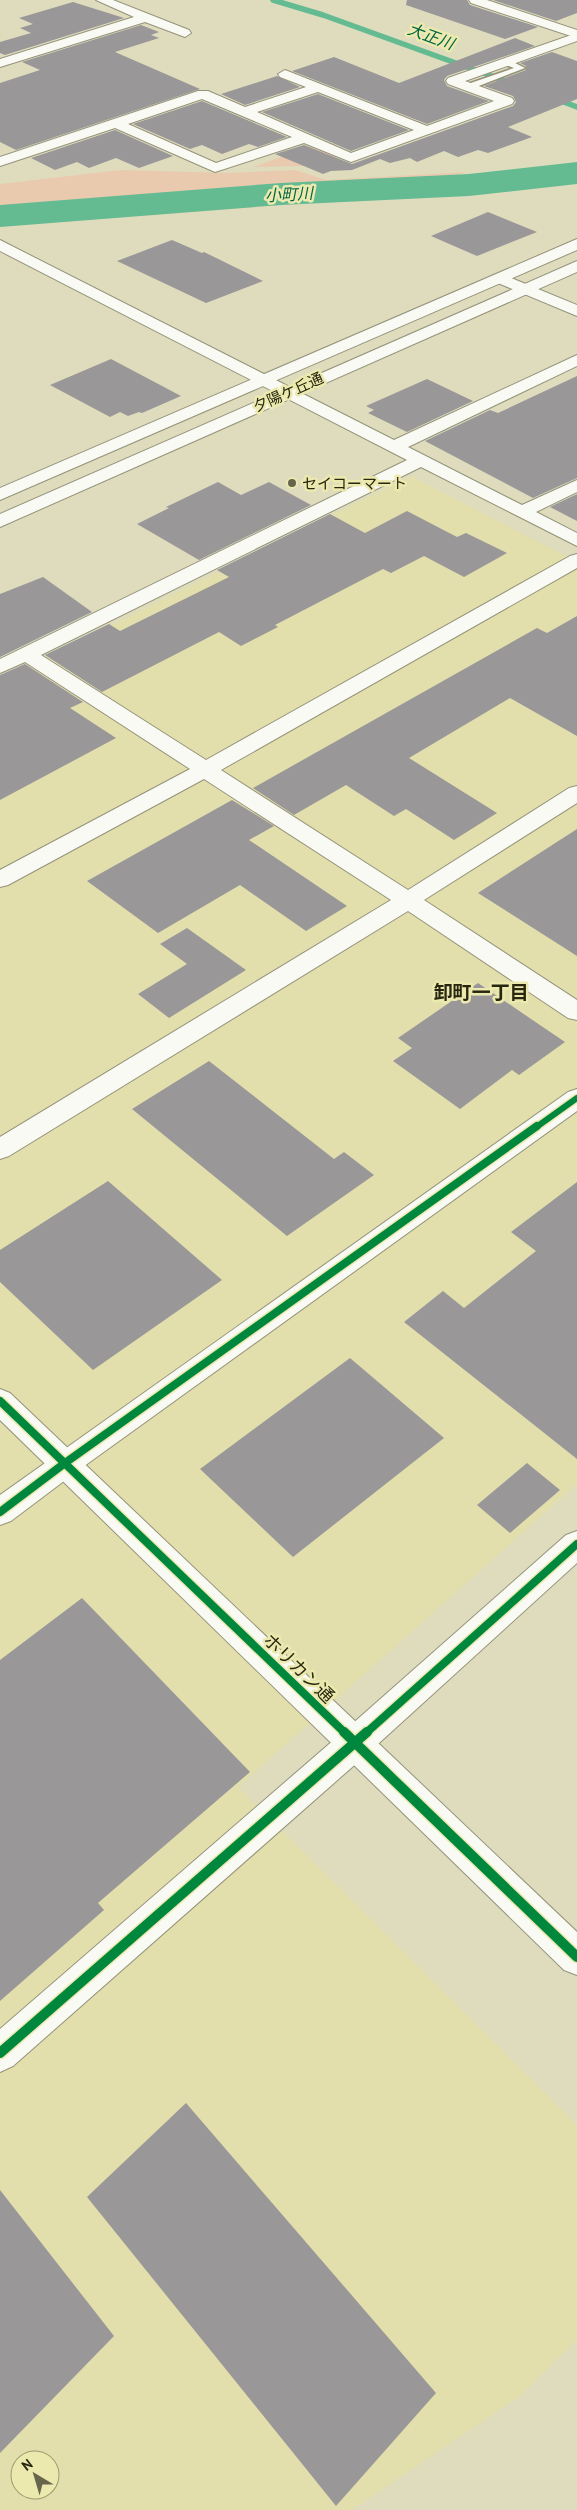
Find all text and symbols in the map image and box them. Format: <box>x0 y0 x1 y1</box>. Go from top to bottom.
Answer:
water label: 大正川 <box>405 18 459 54</box>
water label: 小町川 <box>265 183 315 205</box>
street label: 夕陽ケ丘通 <box>250 368 326 416</box>
place label: セイコーマート <box>302 474 407 493</box>
marker: セイコーマート <box>286 477 298 489</box>
district label: 卸町一丁目 <box>433 980 529 1004</box>
street label: ホリカン通 <box>259 1628 339 1708</box>
north arrow <box>10 2450 60 2500</box>
text: N <box>18 2455 36 2475</box>

